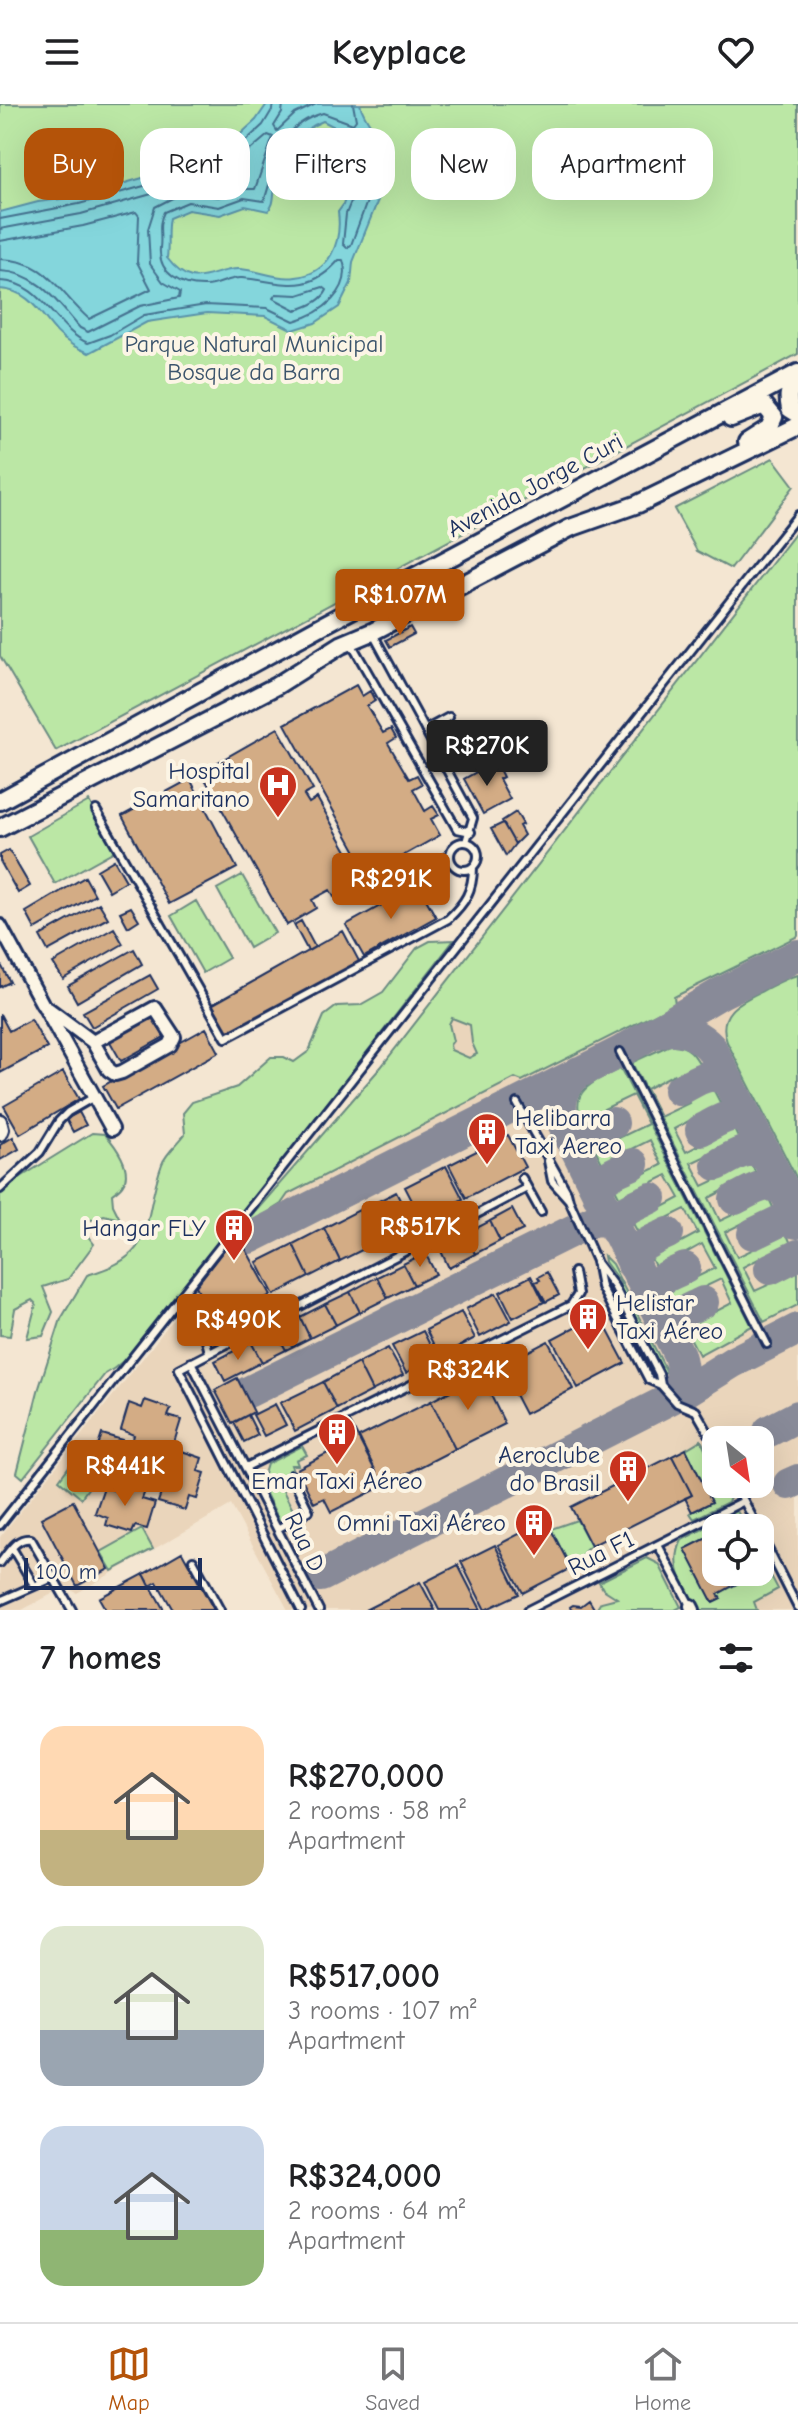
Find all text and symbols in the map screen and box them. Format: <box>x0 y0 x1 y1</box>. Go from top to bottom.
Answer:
icon: menu <box>40 30 84 74</box>
icon: heart <box>714 30 758 74</box>
text: Keyplace <box>332 32 466 73</box>
chip: Buy <box>24 128 124 200</box>
chip: Rent <box>140 128 250 200</box>
chip: Filters <box>266 128 395 200</box>
chip: New <box>411 128 516 200</box>
chip: Apartment <box>532 128 713 200</box>
park label: Parque Natural Municipal Bosque da Barra <box>124 330 384 386</box>
street label: Avenida Jorge Curi <box>443 427 627 543</box>
pin: R$1.07M <box>326 569 474 637</box>
text: R$1.07M <box>353 580 447 610</box>
pin: R$270K <box>422 720 552 788</box>
text: R$270K <box>445 731 529 761</box>
place label: Hospital Samaritano <box>133 757 250 813</box>
hospital icon: Hospital Samaritano <box>257 764 299 819</box>
pin: R$291K <box>326 853 456 921</box>
text: R$291K <box>350 864 432 894</box>
place label: Helibarra Taxi Aereo <box>515 1104 622 1160</box>
building icon: Helibarra Taxi Aereo <box>466 1111 508 1166</box>
pin: R$517K <box>355 1201 485 1269</box>
building icon: Hangar FLY <box>213 1207 255 1262</box>
text: R$517K <box>379 1212 461 1242</box>
place label: Hangar FLY <box>82 1214 207 1242</box>
place label: Helistar Taxi Aéreo <box>616 1289 723 1345</box>
pin: R$490K <box>173 1294 303 1362</box>
building icon: Helistar Taxi Aéreo <box>567 1296 609 1351</box>
text: R$490K <box>195 1305 281 1335</box>
pin: R$324K <box>403 1344 533 1412</box>
text: R$324K <box>427 1355 509 1385</box>
building icon: Emar Taxi Aéreo <box>316 1411 358 1466</box>
north arrow <box>702 1426 774 1498</box>
map controls <box>702 1426 774 1586</box>
pin: R$441K <box>60 1440 190 1508</box>
place label: Aeroclube do Brasil <box>498 1441 600 1497</box>
building icon: Aeroclube do Brasil <box>607 1448 649 1503</box>
text: R$441K <box>85 1451 165 1481</box>
place label: Emar Taxi Aéreo <box>251 1467 423 1495</box>
building icon: Omni Taxi Aéreo <box>513 1502 555 1557</box>
street label: Rua D <box>279 1508 331 1576</box>
place label: Omni Taxi Aéreo <box>337 1509 506 1537</box>
button: locate <box>702 1514 774 1586</box>
street label: Rua F1 <box>563 1525 639 1581</box>
scale bar <box>24 1554 202 1590</box>
text: 100 m <box>36 1559 97 1585</box>
icon: filters <box>714 1636 758 1680</box>
text: 7 homes <box>40 1638 161 1678</box>
text: R$270,000 <box>288 1756 444 1796</box>
icon: home <box>104 1758 200 1854</box>
text: 2 rooms · 58 m² <box>288 1796 466 1826</box>
text: Apartment <box>288 1826 404 1856</box>
text: R$517,000 <box>288 1956 440 1996</box>
icon: home <box>104 1958 200 2054</box>
text: 3 rooms · 107 m² <box>288 1996 477 2026</box>
text: Apartment <box>288 2026 404 2056</box>
text: R$324,000 <box>288 2156 442 2196</box>
icon: home <box>104 2158 200 2254</box>
text: 2 rooms · 64 m² <box>288 2196 465 2226</box>
text: Apartment <box>288 2226 404 2256</box>
tab: Map <box>107 2342 151 2416</box>
tab: Saved <box>365 2342 420 2416</box>
tab: Home <box>634 2342 691 2416</box>

